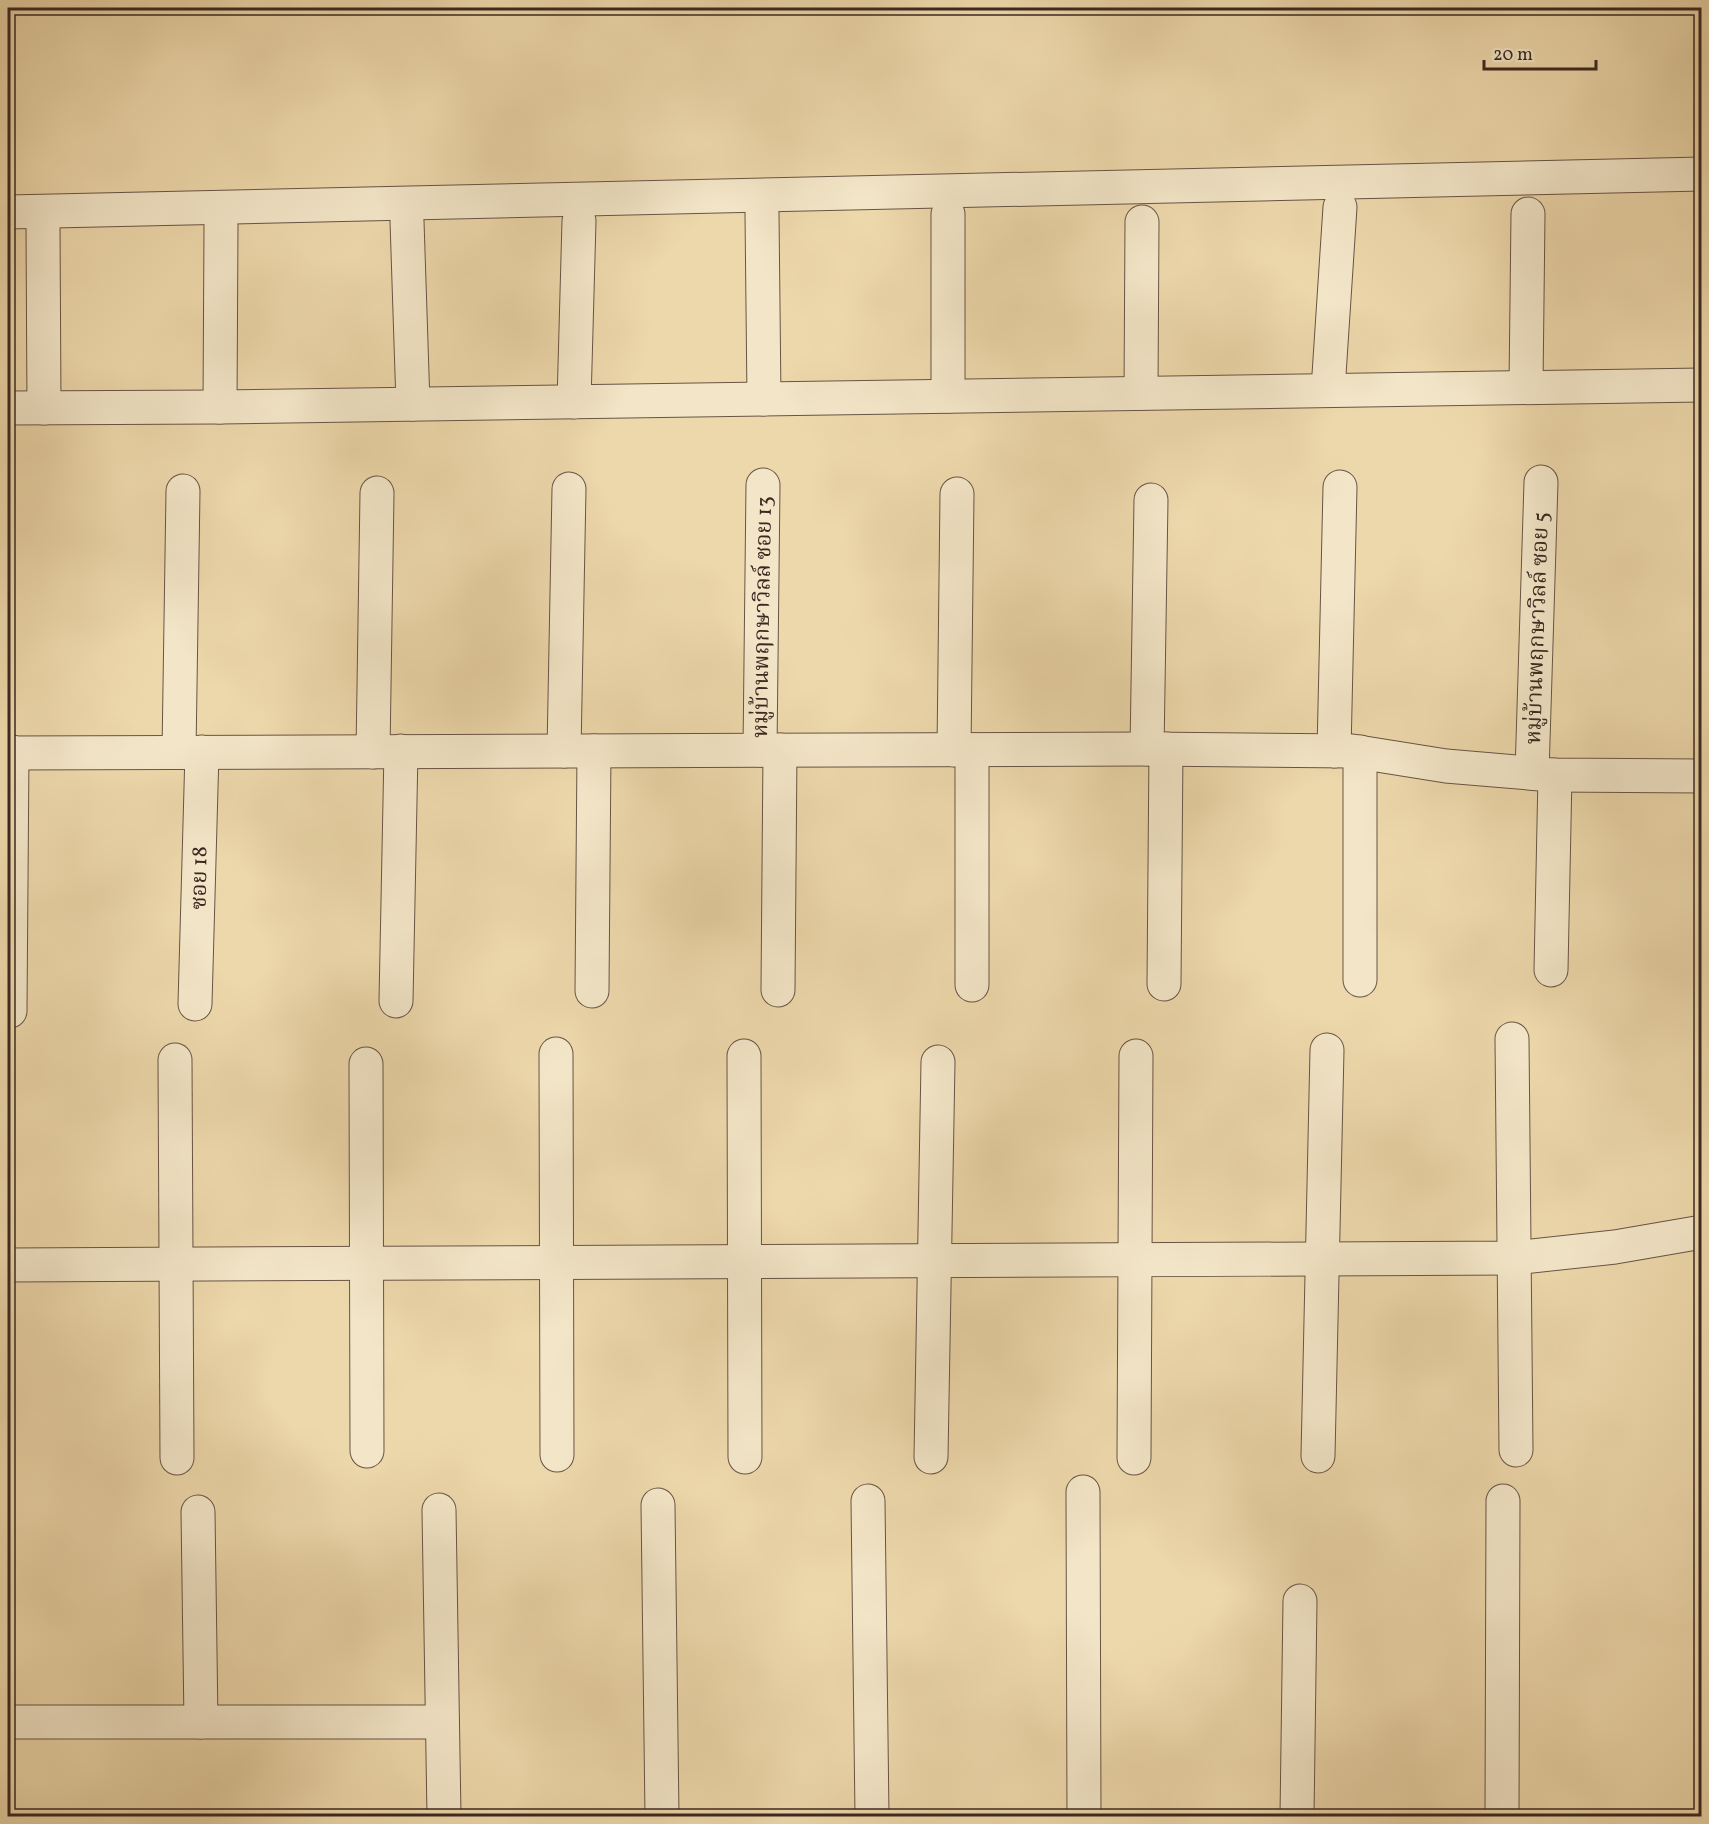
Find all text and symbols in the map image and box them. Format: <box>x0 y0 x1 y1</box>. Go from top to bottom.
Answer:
scale bar <box>1484 33 1596 71</box>
text: 20 m <box>1493 43 1533 68</box>
street label: หมู่บ้านพฤกษาวิลล์ ซอย 13 <box>746 496 781 738</box>
street label: หมู่บ้านพฤกษาวิลล์ ซอย 5 <box>1519 511 1558 745</box>
street label: ซอย 18 <box>184 846 217 910</box>

